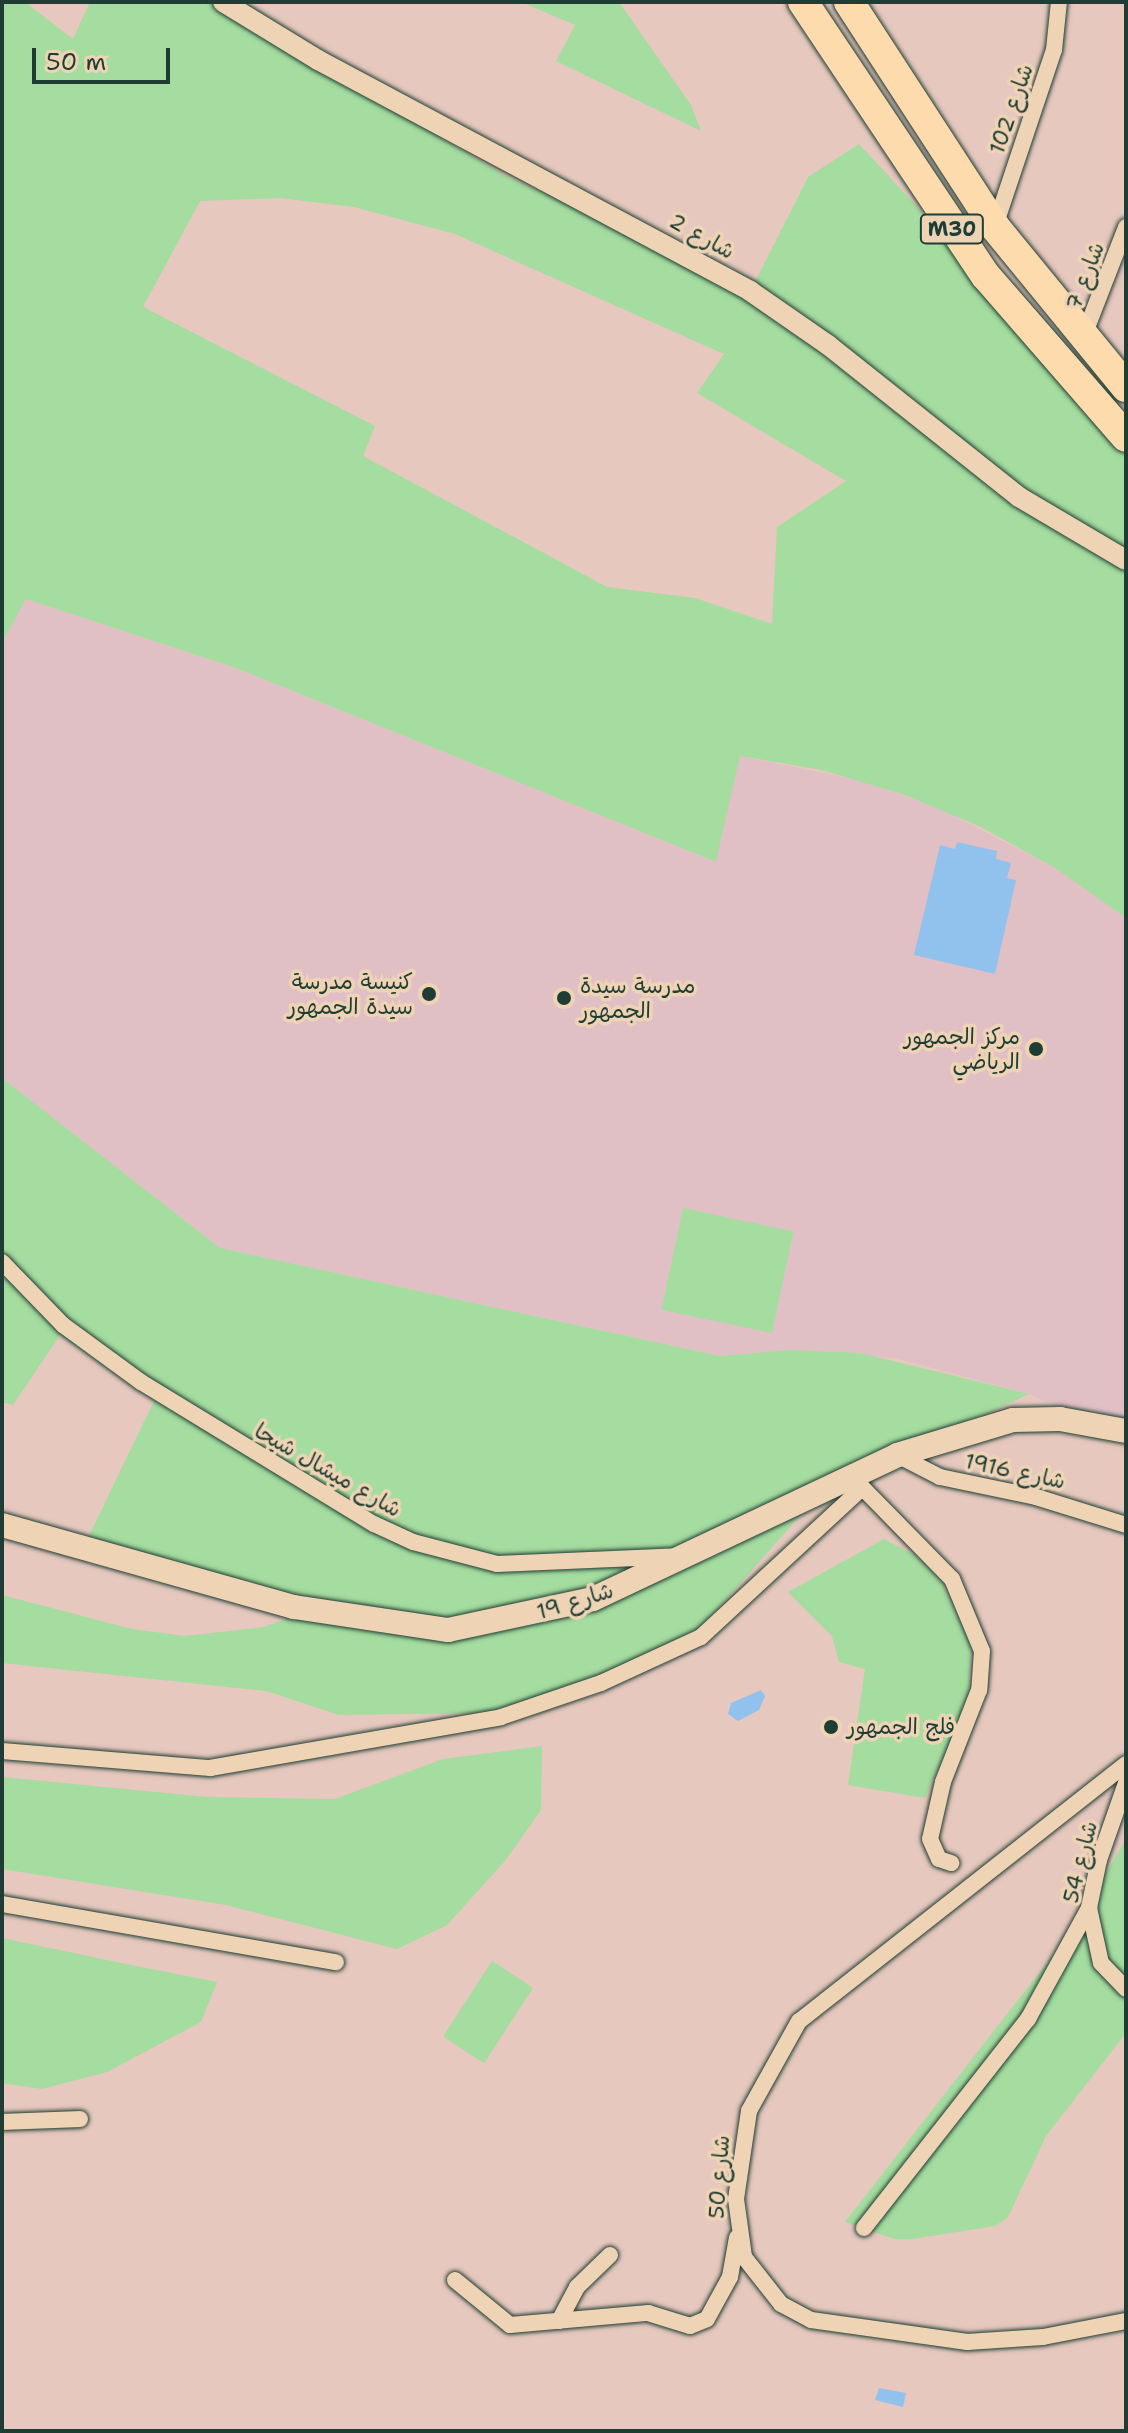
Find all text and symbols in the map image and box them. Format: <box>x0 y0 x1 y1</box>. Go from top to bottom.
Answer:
scale bar <box>36 32 174 82</box>
text: 50 m <box>46 46 106 78</box>
street label: شارع 102 <box>983 61 1039 157</box>
street label: شارع 2 <box>665 207 739 265</box>
road number: M30 <box>918 213 986 245</box>
street label: شارع 7 <box>1060 238 1110 314</box>
place label: كنيسة مدرسة سيدة الجمهور <box>288 968 413 1020</box>
place label: مدرسة سيدة الجمهور <box>580 972 696 1024</box>
marker: كنيسة مدرسة سيدة الجمهور <box>420 985 438 1003</box>
marker: مدرسة سيدة الجمهور <box>555 989 573 1007</box>
place label: مركز الجمهور الرياضي <box>904 1023 1020 1074</box>
marker: مركز الجمهور الرياضي <box>1027 1040 1045 1058</box>
street label: شارع ميشال شيحا <box>250 1417 406 1523</box>
street label: شارع 1916 <box>962 1447 1068 1495</box>
street label: شارع 19 <box>533 1577 617 1625</box>
place label: فلج الجمهور <box>847 1714 955 1740</box>
marker: فلج الجمهور <box>822 1718 840 1736</box>
street label: شارع 54 <box>1057 1818 1103 1906</box>
street label: شارع 50 <box>703 2134 735 2220</box>

